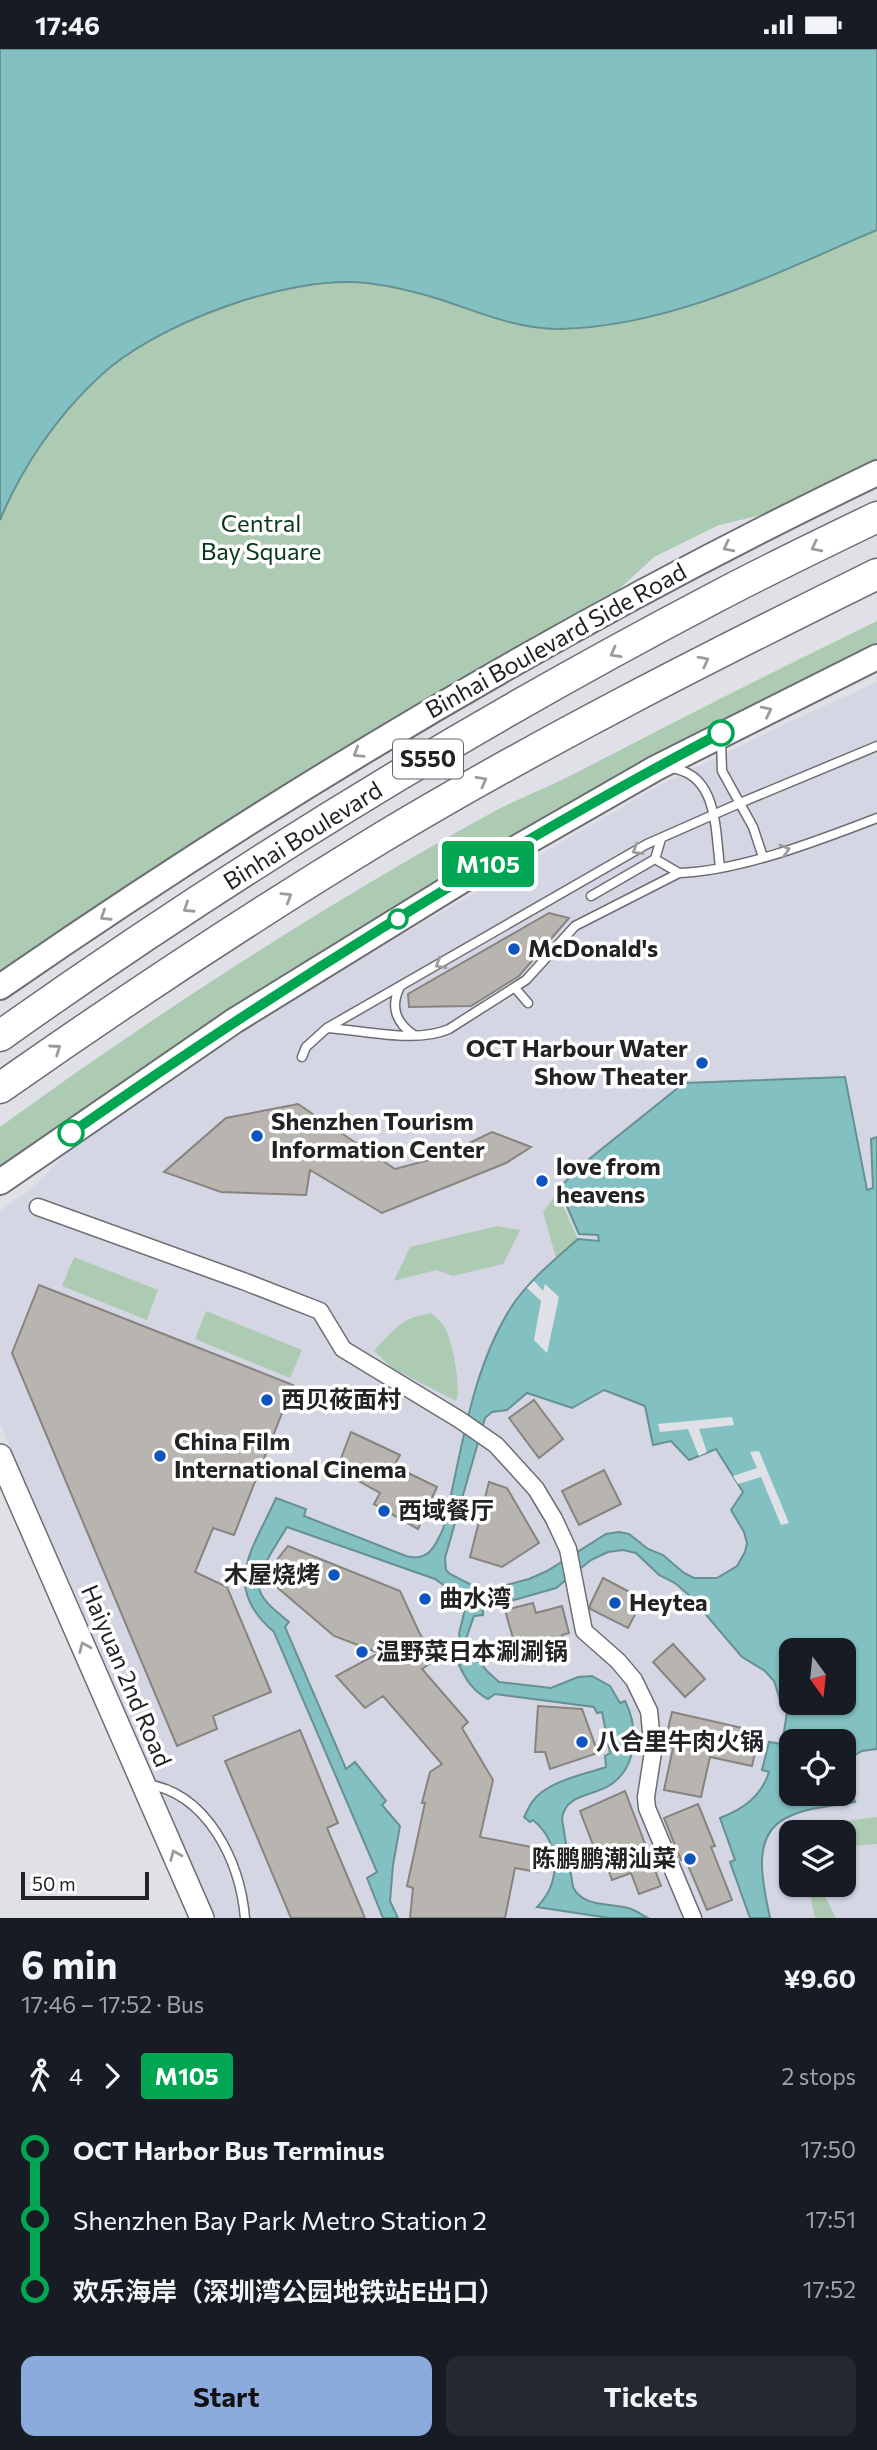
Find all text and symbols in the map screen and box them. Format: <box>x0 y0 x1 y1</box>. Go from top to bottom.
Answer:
text: 17:46 <box>35 9 100 40</box>
park label: Central Bay Square <box>201 508 321 565</box>
one-way arrow <box>723 539 735 553</box>
one-way arrow <box>811 539 823 553</box>
street label: Binhai Boulevard Side Road <box>420 556 691 724</box>
one-way arrow <box>609 645 622 658</box>
one-way arrow <box>697 655 709 669</box>
one-way arrow <box>760 705 772 719</box>
unlabelled marker <box>708 720 734 746</box>
road number: S550 <box>393 739 463 779</box>
one-way arrow <box>353 745 366 758</box>
street label: Binhai Boulevard <box>217 774 387 895</box>
one-way arrow <box>475 776 488 789</box>
line badge: M105 <box>439 841 537 887</box>
one-way arrow <box>632 842 645 855</box>
one-way arrow <box>778 844 791 858</box>
text: M105 <box>456 849 520 878</box>
one-way arrow <box>279 892 292 905</box>
one-way arrow <box>183 900 196 913</box>
one-way arrow <box>99 907 112 920</box>
unlabelled marker <box>388 909 408 929</box>
place label: McDonald's <box>528 933 658 962</box>
marker: McDonald's <box>506 941 522 957</box>
one-way arrow <box>435 956 448 969</box>
place label: OCT Harbour Water Show Theater <box>466 1033 688 1090</box>
one-way arrow <box>48 1045 61 1057</box>
marker: OCT Harbour Water Show Theater <box>694 1055 710 1071</box>
place label: Shenzhen Tourism Information Center <box>271 1106 485 1163</box>
unlabelled marker <box>58 1120 84 1146</box>
marker: Shenzhen Tourism Information Center <box>249 1128 265 1144</box>
place label: love from heavens <box>556 1151 661 1208</box>
marker: love from heavens <box>534 1173 550 1189</box>
place label: 西贝莜面村 <box>281 1384 401 1413</box>
marker: 西贝莜面村 <box>259 1392 275 1408</box>
place label: China Film International Cinema <box>174 1426 407 1483</box>
marker: China Film International Cinema <box>152 1448 168 1464</box>
place label: 西域餐厅 <box>398 1495 494 1524</box>
marker: 西域餐厅 <box>376 1503 392 1519</box>
place label: 木屋烧烤 <box>224 1559 320 1588</box>
marker: 木屋烧烤 <box>326 1567 342 1583</box>
street label: Haiyuan 2nd Road <box>76 1580 179 1771</box>
place label: 曲水湾 <box>439 1583 511 1612</box>
place label: Heytea <box>629 1587 708 1616</box>
marker: 曲水湾 <box>417 1591 433 1607</box>
marker: Heytea <box>607 1595 623 1611</box>
place label: 温野菜日本涮涮锅 <box>376 1636 568 1665</box>
north arrow <box>779 1638 856 1715</box>
map controls <box>779 1638 856 1897</box>
one-way arrow <box>78 1642 92 1654</box>
marker: 温野菜日本涮涮锅 <box>354 1644 370 1660</box>
place label: 八合里牛肉火锅 <box>596 1726 764 1755</box>
button: locate <box>779 1729 856 1806</box>
marker: 八合里牛肉火锅 <box>574 1734 590 1750</box>
button: layers <box>779 1820 856 1897</box>
place label: 陈鹏鹏潮汕菜 <box>532 1843 676 1872</box>
one-way arrow <box>169 1850 183 1863</box>
marker: 陈鹏鹏潮汕菜 <box>682 1851 698 1867</box>
scale bar <box>21 1869 149 1901</box>
text: 50 m <box>32 1872 76 1895</box>
text: 6 min <box>21 1940 117 1987</box>
text: ¥9.60 <box>784 1962 856 1993</box>
text: 17:46 – 17:52 · Bus <box>21 1990 204 2018</box>
icon: walk <box>21 2057 59 2095</box>
icon: forward <box>93 2057 131 2095</box>
text: M105 <box>155 2061 219 2090</box>
text: 4 <box>69 2062 83 2090</box>
text: 2 stops <box>782 2062 856 2090</box>
text: OCT Harbor Bus Terminus <box>73 2134 385 2165</box>
text: 17:50 <box>800 2135 856 2163</box>
text: Shenzhen Bay Park Metro Station 2 <box>73 2204 487 2235</box>
text: 17:51 <box>806 2205 856 2233</box>
text: 欢乐海岸（深圳湾公园地铁站E出口） <box>73 2275 505 2306</box>
text: 17:52 <box>803 2275 856 2303</box>
button: Start <box>21 2356 432 2436</box>
button: Tickets <box>446 2356 856 2436</box>

